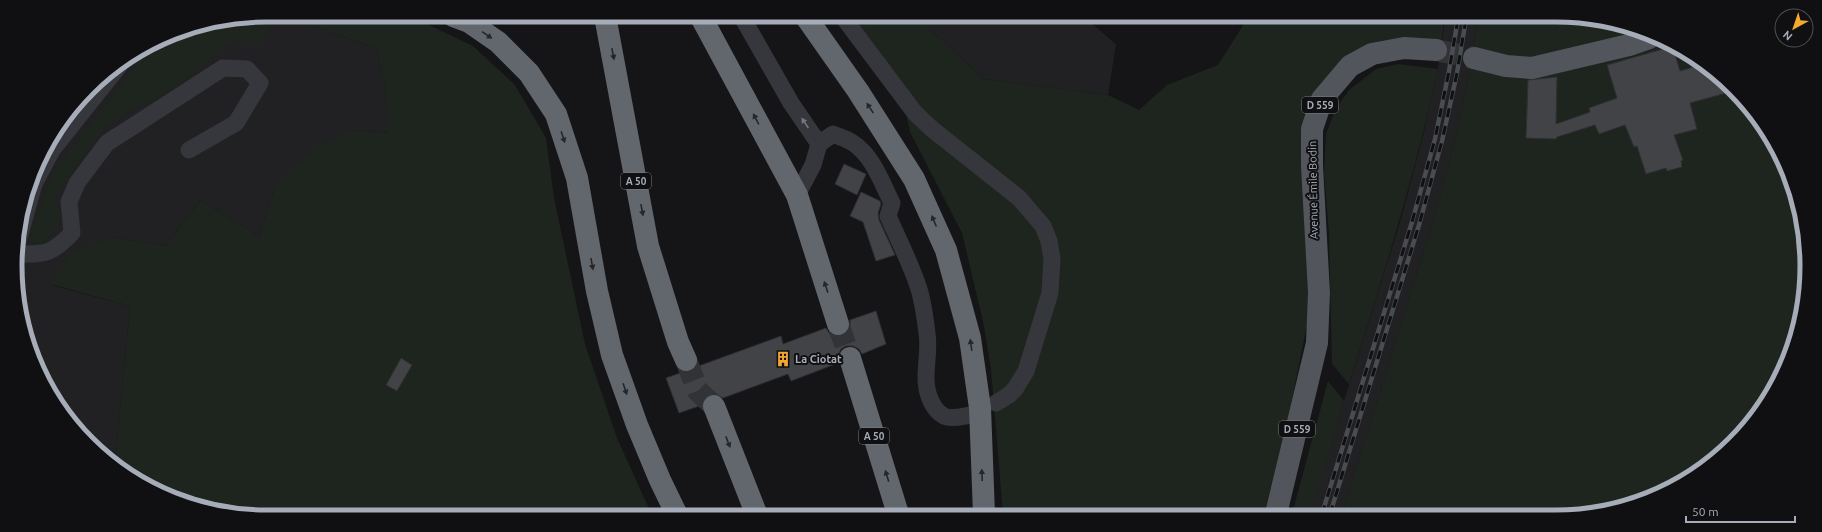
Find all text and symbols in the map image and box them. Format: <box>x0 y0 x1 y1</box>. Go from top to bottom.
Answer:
north arrow <box>1774 8 1814 48</box>
text: N <box>1781 28 1795 43</box>
one-way arrow <box>482 31 493 38</box>
one-way arrow <box>610 48 616 61</box>
road number: D 559 <box>1302 97 1338 113</box>
one-way arrow <box>866 103 873 114</box>
one-way arrow <box>753 113 759 125</box>
one-way arrow <box>801 118 809 129</box>
one-way arrow <box>560 132 566 144</box>
street label: Avenue Émile Bodin <box>1305 141 1320 239</box>
road number: A 50 <box>621 173 651 189</box>
one-way arrow <box>639 204 645 216</box>
one-way arrow <box>931 215 937 227</box>
one-way arrow <box>589 258 595 270</box>
one-way arrow <box>823 281 829 293</box>
one-way arrow <box>968 339 974 351</box>
building icon: La Ciotat <box>774 350 792 368</box>
place label: La Ciotat <box>795 353 842 365</box>
one-way arrow <box>622 384 628 396</box>
road number: D 559 <box>1279 421 1315 437</box>
road number: A 50 <box>859 428 889 444</box>
one-way arrow <box>726 437 732 449</box>
one-way arrow <box>979 469 986 481</box>
one-way arrow <box>883 470 889 482</box>
scale bar <box>1686 498 1795 524</box>
text: 50 m <box>1692 505 1719 518</box>

